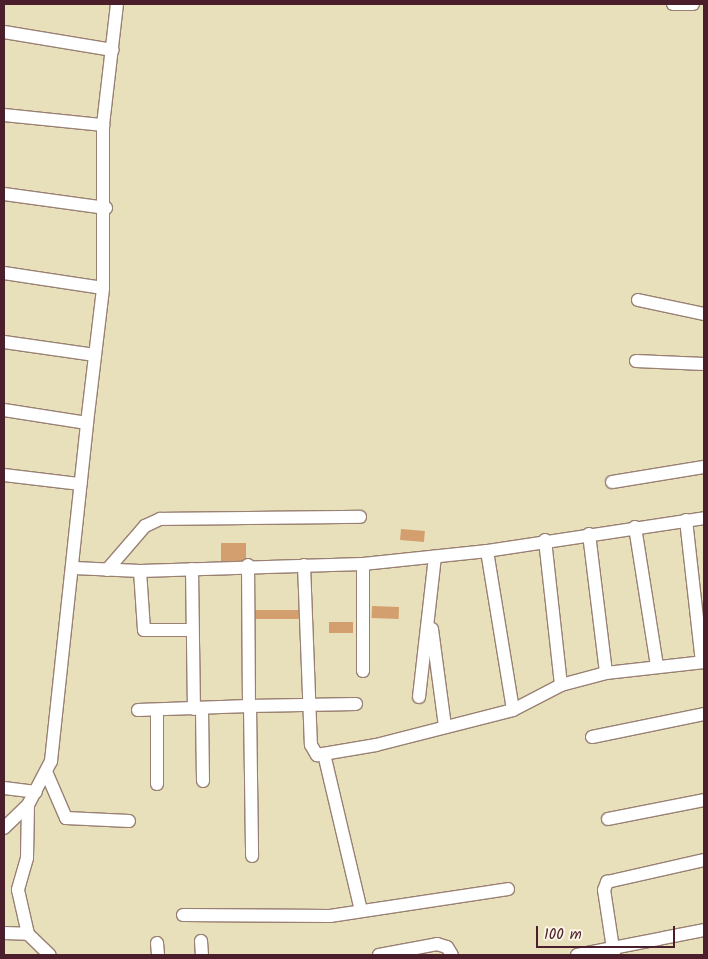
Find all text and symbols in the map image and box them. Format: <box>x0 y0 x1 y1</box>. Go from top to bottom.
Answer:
scale bar <box>538 916 677 948</box>
text: 100 m <box>544 923 582 947</box>

